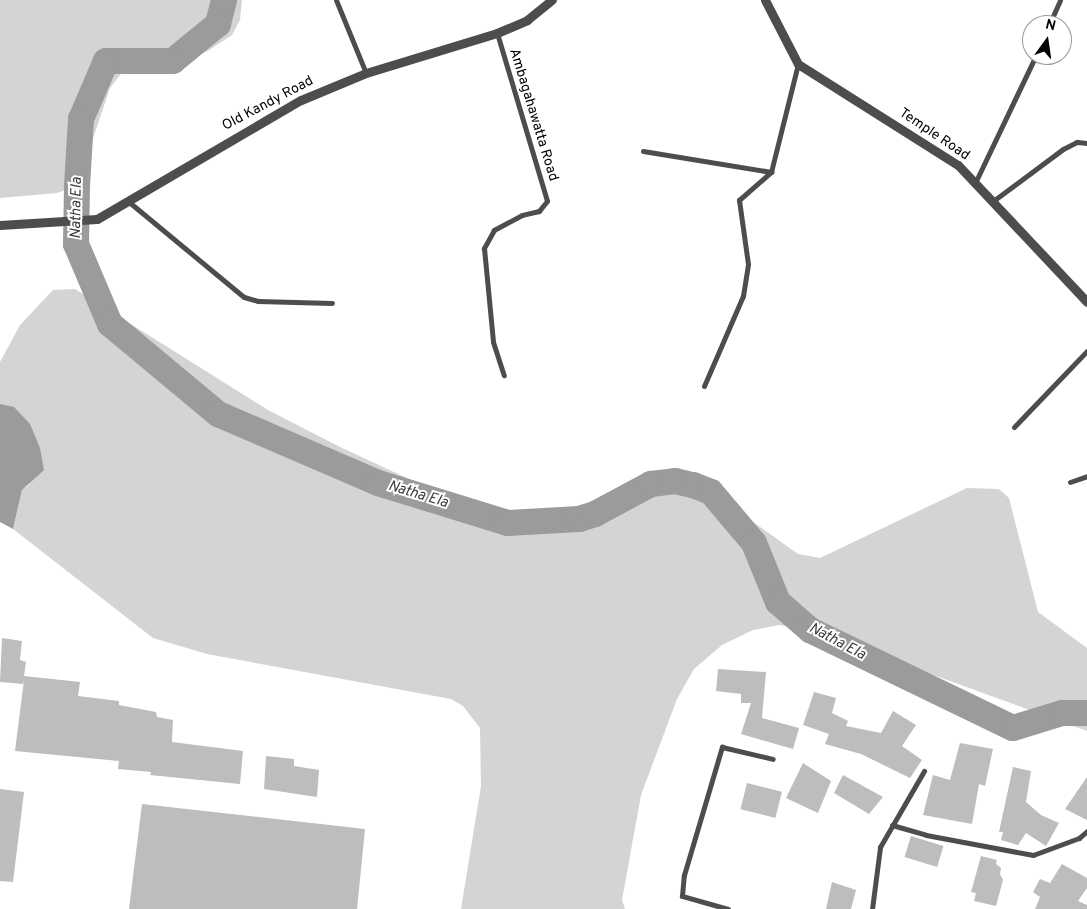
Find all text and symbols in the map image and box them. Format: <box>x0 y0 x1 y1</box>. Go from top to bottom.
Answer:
north arrow <box>1022 15 1072 65</box>
text: N <box>1044 16 1057 35</box>
street label: Ambagahawatta Road <box>505 47 561 183</box>
street label: Old Kandy Road <box>220 73 316 135</box>
street label: Temple Road <box>896 105 972 165</box>
water label: Natha Ela <box>67 177 87 239</box>
water label: Natha Ela <box>386 477 450 513</box>
water label: Natha Ela <box>806 620 868 664</box>

